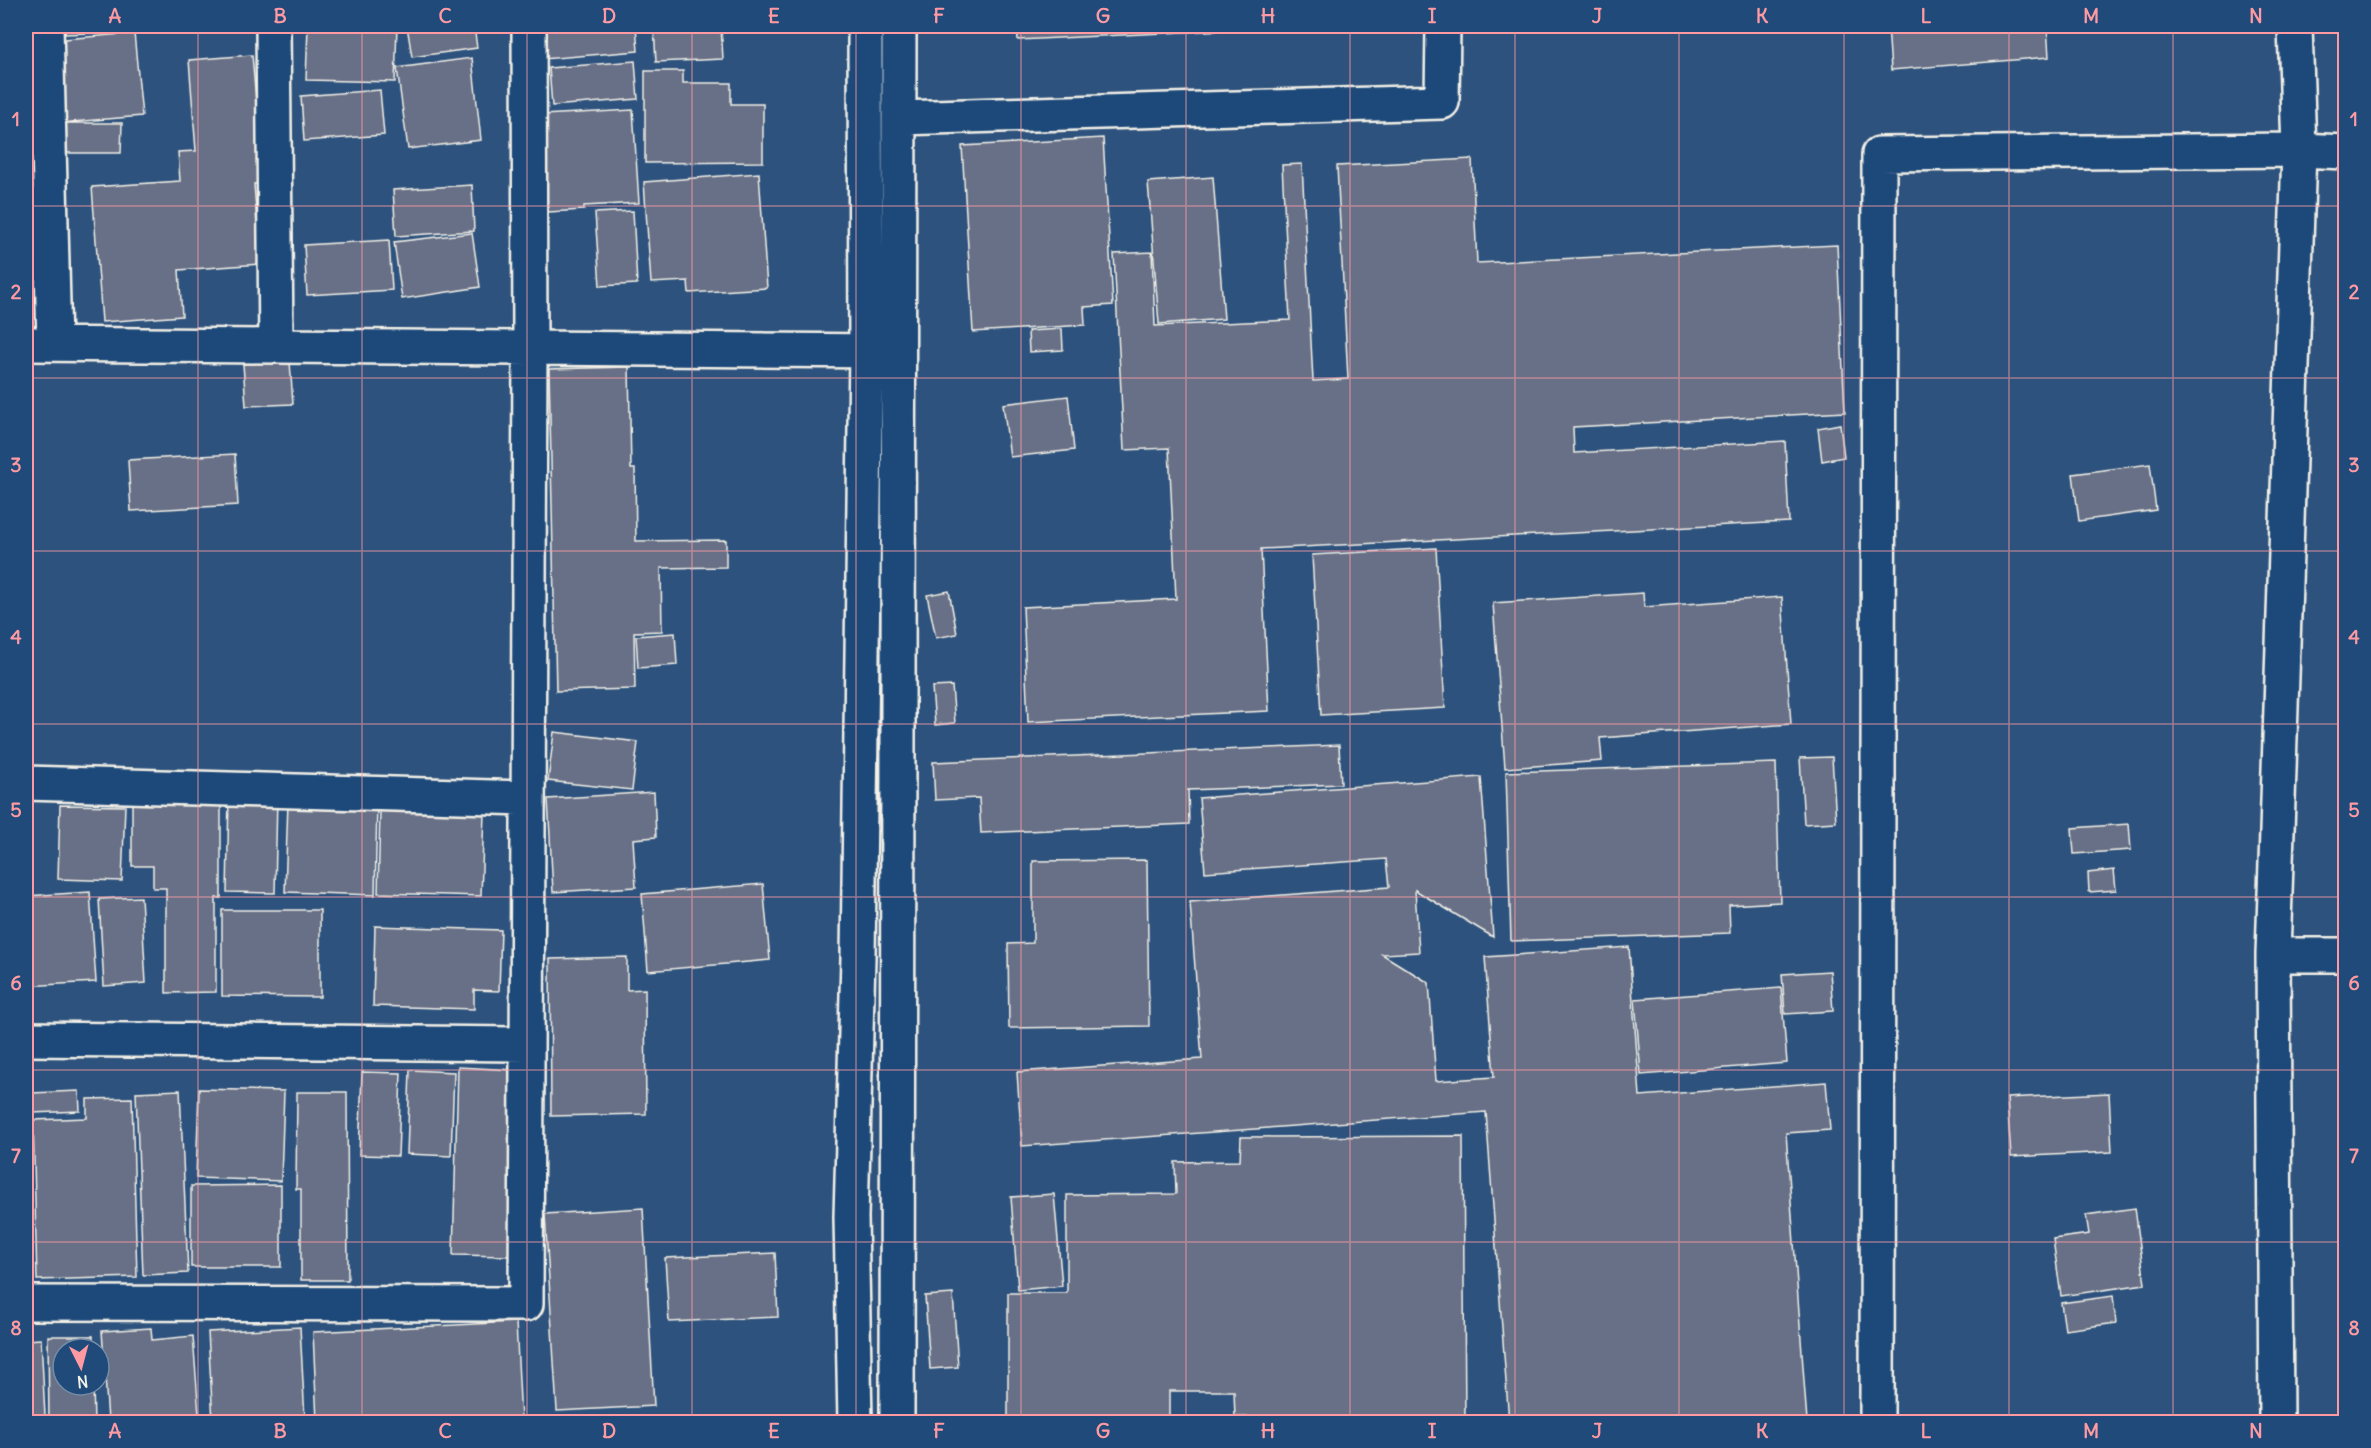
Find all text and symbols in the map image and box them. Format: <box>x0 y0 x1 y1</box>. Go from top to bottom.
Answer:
text: A <box>109 3 122 28</box>
text: B <box>273 3 287 28</box>
text: C <box>438 3 452 28</box>
text: D <box>602 3 616 28</box>
text: E <box>768 3 780 28</box>
text: F <box>933 3 945 28</box>
text: G <box>1096 3 1110 28</box>
text: H <box>1261 3 1275 28</box>
text: I <box>1428 3 1437 28</box>
text: J <box>1592 3 1603 28</box>
text: K <box>1756 3 1769 28</box>
text: L <box>1921 3 1932 28</box>
text: M <box>2083 3 2099 28</box>
text: N <box>2249 3 2263 28</box>
text: 1 <box>12 106 20 131</box>
text: 1 <box>2350 106 2358 131</box>
text: 2 <box>11 279 22 304</box>
text: 2 <box>2349 279 2360 304</box>
text: 3 <box>10 452 22 477</box>
text: 3 <box>2348 452 2360 477</box>
text: 4 <box>10 624 22 649</box>
text: 4 <box>2348 624 2360 649</box>
text: 5 <box>10 797 22 822</box>
text: 5 <box>2348 797 2360 822</box>
text: 6 <box>10 970 22 995</box>
text: 6 <box>2348 970 2360 995</box>
text: 7 <box>11 1143 21 1168</box>
text: 7 <box>2349 1143 2359 1168</box>
text: 8 <box>10 1315 22 1340</box>
text: 8 <box>2348 1315 2360 1340</box>
north arrow <box>51 1337 111 1397</box>
text: N <box>76 1371 89 1392</box>
text: A <box>109 1418 122 1443</box>
text: B <box>273 1418 287 1443</box>
text: C <box>438 1418 452 1443</box>
text: D <box>602 1418 616 1443</box>
text: E <box>768 1418 780 1443</box>
text: F <box>933 1418 945 1443</box>
text: G <box>1096 1418 1110 1443</box>
text: H <box>1261 1418 1275 1443</box>
text: I <box>1428 1418 1437 1443</box>
text: J <box>1592 1418 1603 1443</box>
text: K <box>1756 1418 1769 1443</box>
text: L <box>1921 1418 1932 1443</box>
text: M <box>2083 1418 2099 1443</box>
text: N <box>2249 1418 2263 1443</box>

